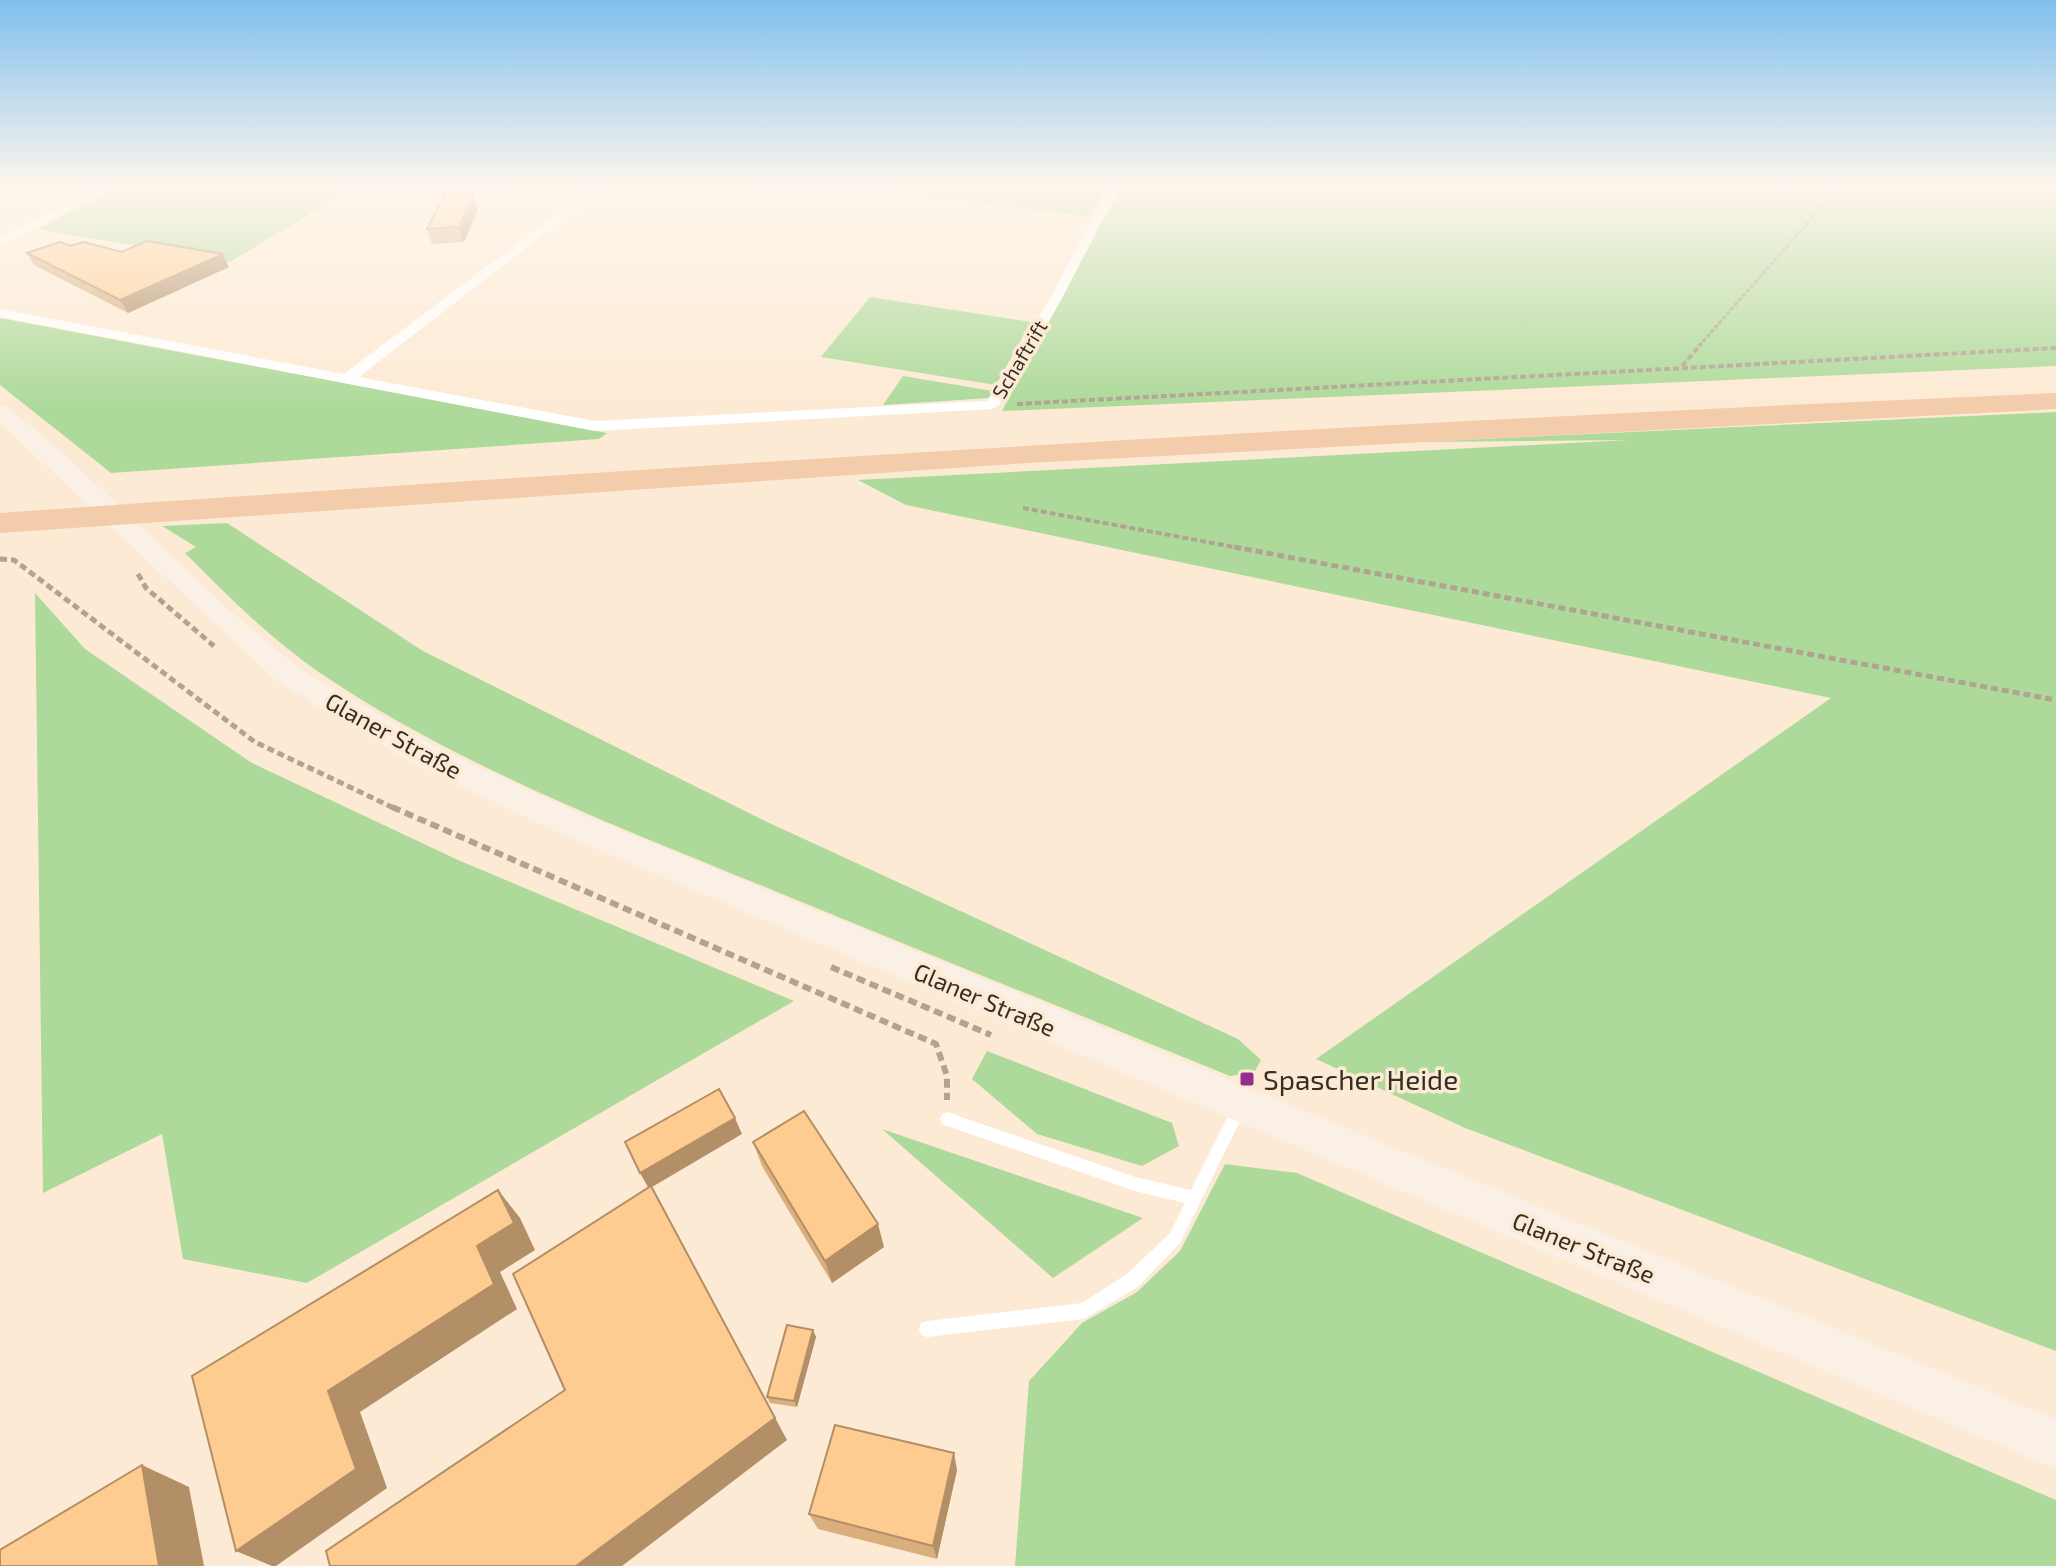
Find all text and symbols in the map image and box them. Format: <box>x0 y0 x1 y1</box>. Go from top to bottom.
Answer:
street label: Schaftrift <box>986 315 1052 402</box>
street label: Glaner Straße <box>321 686 467 784</box>
street label: Glaner Straße <box>910 956 1060 1042</box>
place label: Spascher Heide <box>1263 1062 1458 1096</box>
marker: Spascher Heide <box>1238 1070 1256 1088</box>
street label: Glaner Straße <box>1509 1205 1659 1289</box>

